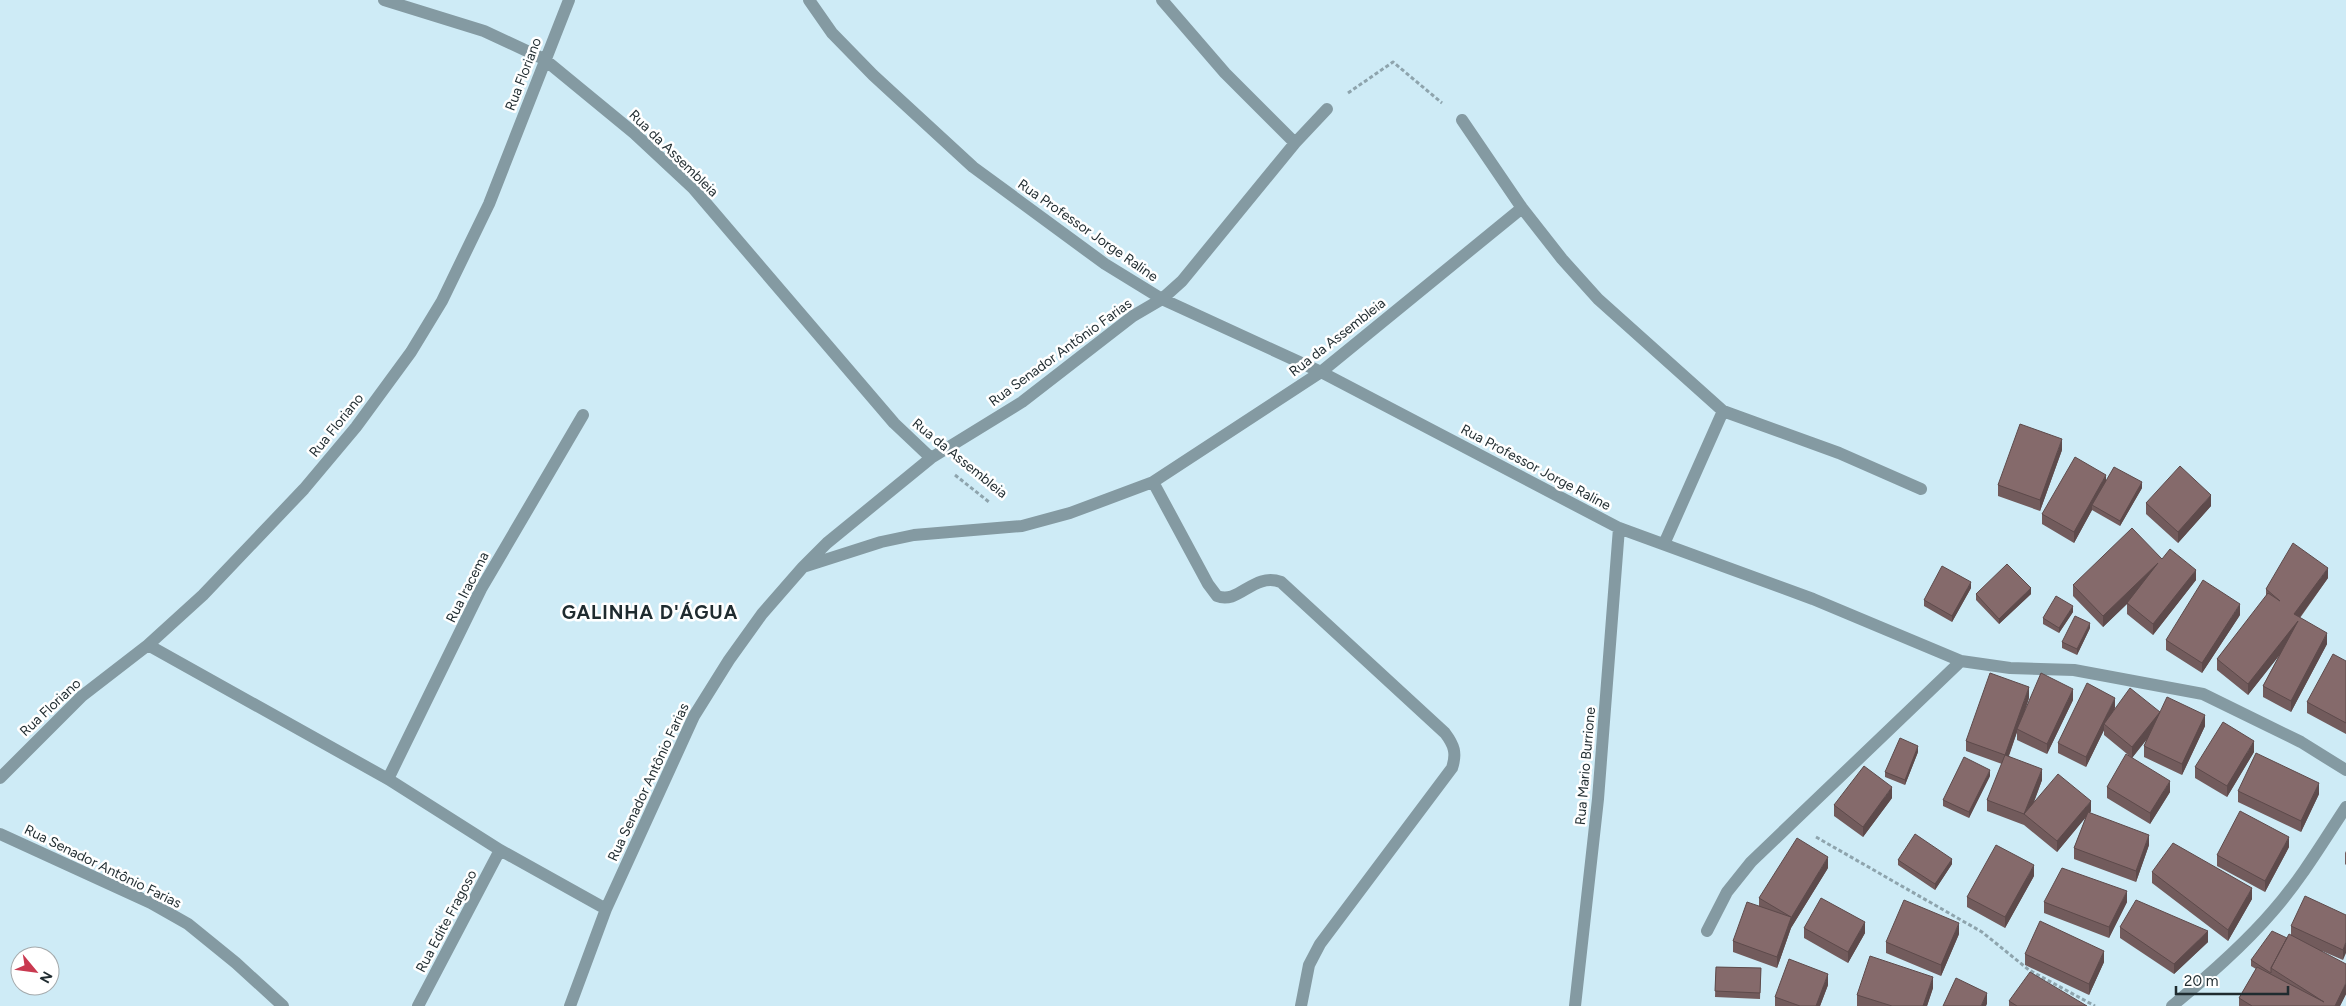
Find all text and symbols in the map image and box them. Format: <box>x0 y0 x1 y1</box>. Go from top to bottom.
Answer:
street label: Rua Floriano <box>502 35 545 113</box>
street label: Rua da Assembleia <box>626 106 722 200</box>
street label: Rua Professor Jorge Raline <box>1014 175 1161 286</box>
street label: Rua Senador Antônio Farias <box>986 295 1135 410</box>
street label: Rua da Assembleia <box>1286 295 1389 380</box>
street label: Rua Floriano <box>306 390 367 461</box>
street label: Rua da Assembleia <box>909 415 1011 502</box>
street label: Rua Professor Jorge Raline <box>1458 421 1614 514</box>
street label: Rua Iracema <box>442 549 493 625</box>
district label: GALINHA D'ÁGUA <box>562 601 738 624</box>
street label: Rua Floriano <box>16 675 84 740</box>
street label: Rua Senador Antônio Farias <box>604 700 693 864</box>
street label: Rua Mario Burrione <box>1572 706 1599 826</box>
street label: Rua Senador Antônio Farias <box>22 821 184 912</box>
street label: Rua Edite Fragoso <box>412 867 481 975</box>
north arrow <box>10 946 60 996</box>
scale bar <box>2176 964 2288 996</box>
text: N <box>36 968 56 986</box>
text: 20 m <box>2184 972 2218 990</box>

